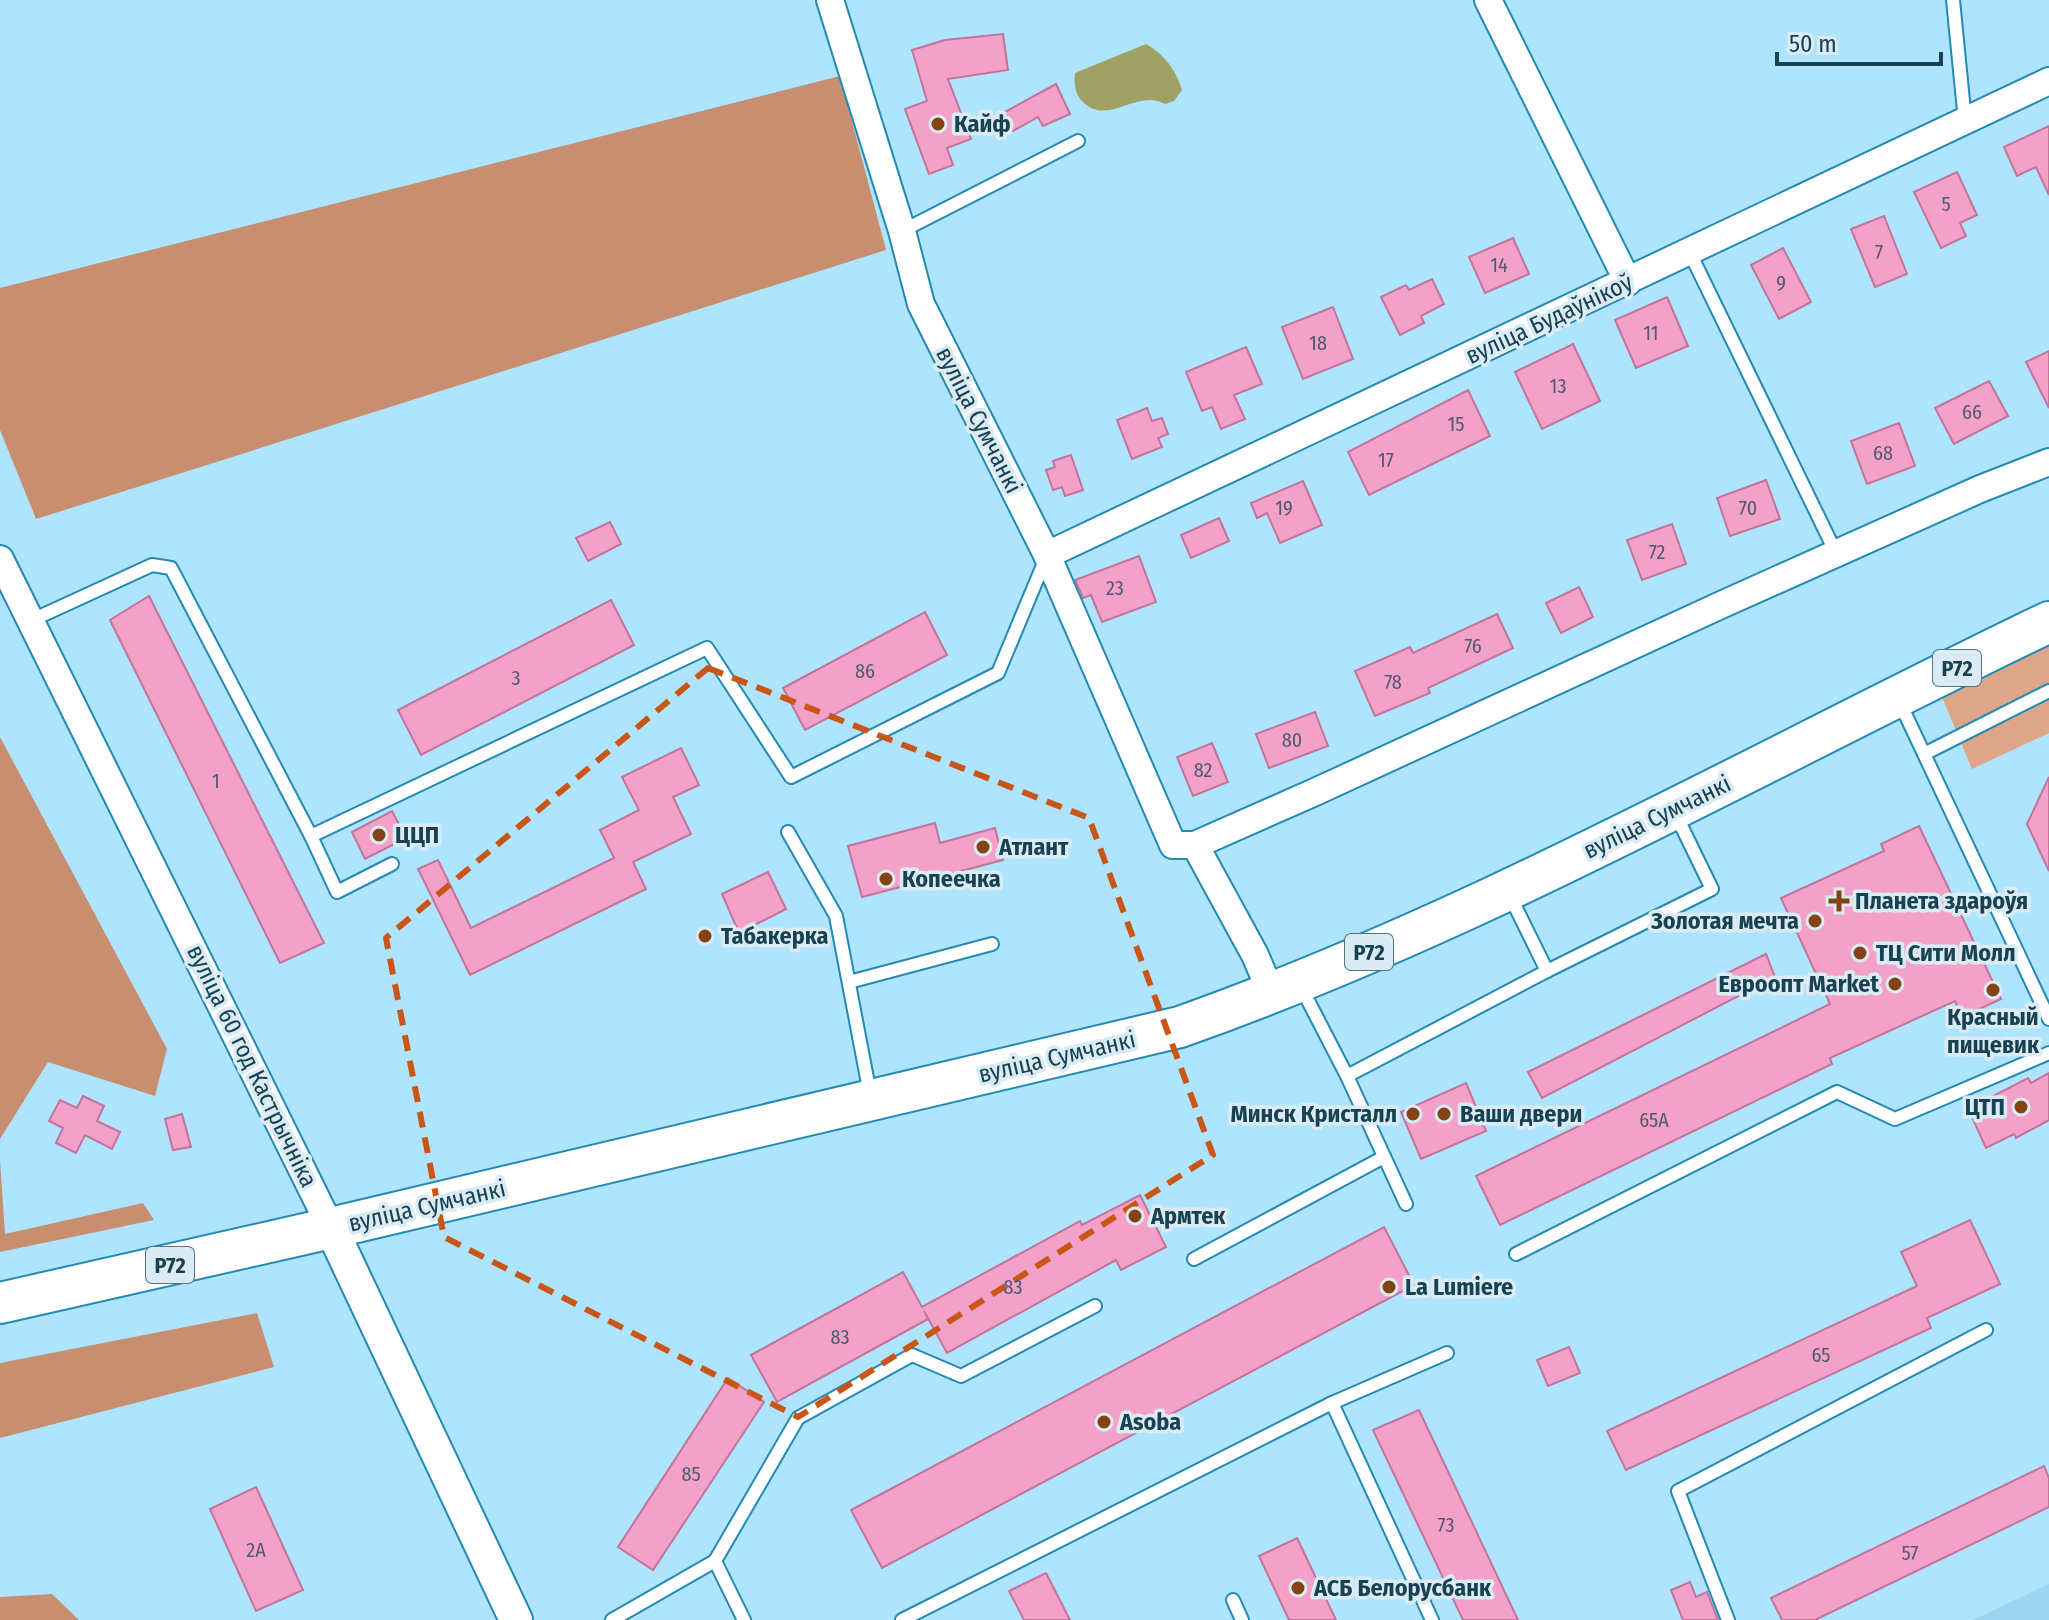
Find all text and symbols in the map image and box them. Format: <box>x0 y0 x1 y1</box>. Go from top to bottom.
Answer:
scale bar <box>1777 16 1941 66</box>
text: 50 m <box>1789 30 1837 58</box>
place label: Кайф <box>954 110 1011 138</box>
marker: Кайф <box>929 115 947 133</box>
house number: 5 <box>1941 192 1951 216</box>
house number: 7 <box>1875 240 1883 264</box>
house number: 14 <box>1490 253 1508 277</box>
street label: вуліца Будаўнікоў <box>1461 268 1637 370</box>
house number: 9 <box>1776 271 1786 295</box>
house number: 11 <box>1643 321 1659 345</box>
house number: 18 <box>1309 331 1327 355</box>
street label: вуліца Сумчанкі <box>930 342 1028 498</box>
house number: 13 <box>1550 374 1566 398</box>
house number: 66 <box>1962 400 1982 424</box>
house number: 15 <box>1448 412 1464 436</box>
house number: 68 <box>1873 441 1893 465</box>
house number: 17 <box>1378 448 1394 472</box>
house number: 19 <box>1275 496 1293 520</box>
house number: 70 <box>1739 496 1757 520</box>
house number: 72 <box>1649 540 1666 564</box>
house number: 23 <box>1106 576 1124 600</box>
house number: 76 <box>1464 634 1482 658</box>
road number: Р72 <box>1933 650 1981 686</box>
house number: 86 <box>855 659 875 683</box>
house number: 3 <box>511 666 521 690</box>
house number: 78 <box>1384 670 1402 694</box>
house number: 80 <box>1282 728 1302 752</box>
house number: 82 <box>1194 758 1213 782</box>
house number: 1 <box>212 769 220 793</box>
street label: вуліца Сумчанкі <box>1579 769 1735 865</box>
place label: ЦЦП <box>395 821 439 849</box>
marker: ЦЦП <box>370 826 388 844</box>
place label: Атлант <box>998 833 1069 861</box>
marker: Атлант <box>974 838 992 856</box>
place label: Копеечка <box>902 865 1001 893</box>
marker: Копеечка <box>877 870 895 888</box>
place label: Планета здароўя <box>1855 887 2028 915</box>
marker: Планета здароўя <box>1830 892 1848 910</box>
place label: Золотая мечта <box>1650 907 1799 935</box>
marker: Золотая мечта <box>1806 912 1824 930</box>
place label: Табакерка <box>721 922 828 950</box>
marker: Табакерка <box>696 927 714 945</box>
road number: Р72 <box>1345 934 1393 970</box>
place label: ТЦ Сити Молл <box>1876 939 2016 967</box>
street label: вуліца 60 год Кастрычніка <box>181 940 323 1192</box>
marker: ТЦ Сити Молл <box>1851 944 1869 962</box>
place label: Евроопт Market <box>1719 970 1880 998</box>
marker: Евроопт Market <box>1886 975 1904 993</box>
marker: Красный пищевик <box>1984 981 2002 999</box>
place label: Красный пищевик <box>1947 1003 2040 1059</box>
street label: вуліца Сумчанкі <box>976 1025 1138 1089</box>
place label: ЦТП <box>1965 1093 2005 1121</box>
marker: ЦТП <box>2012 1098 2030 1116</box>
place label: Минск Кристалл <box>1230 1100 1397 1128</box>
place label: Ваши двери <box>1460 1100 1582 1128</box>
marker: Минск Кристалл <box>1404 1105 1422 1123</box>
marker: Ваши двери <box>1435 1105 1453 1123</box>
house number: 65А <box>1639 1108 1669 1132</box>
street label: вуліца Сумчанкі <box>346 1174 508 1238</box>
place label: Армтек <box>1150 1202 1226 1230</box>
marker: Армтек <box>1126 1207 1144 1225</box>
road number: Р72 <box>146 1247 194 1283</box>
place label: La Lumiere <box>1405 1273 1513 1301</box>
house number: 83 <box>1003 1275 1023 1299</box>
marker: La Lumiere <box>1380 1278 1398 1296</box>
house number: 83 <box>830 1325 850 1349</box>
house number: 65 <box>1812 1343 1831 1367</box>
place label: Asoba <box>1119 1408 1181 1436</box>
marker: Asoba <box>1095 1413 1113 1431</box>
house number: 85 <box>681 1462 701 1486</box>
house number: 73 <box>1438 1513 1454 1537</box>
house number: 2А <box>246 1538 266 1562</box>
house number: 57 <box>1902 1541 1918 1565</box>
place label: АСБ Белорусбанк <box>1313 1574 1492 1602</box>
marker: АСБ Белорусбанк <box>1289 1579 1307 1597</box>

